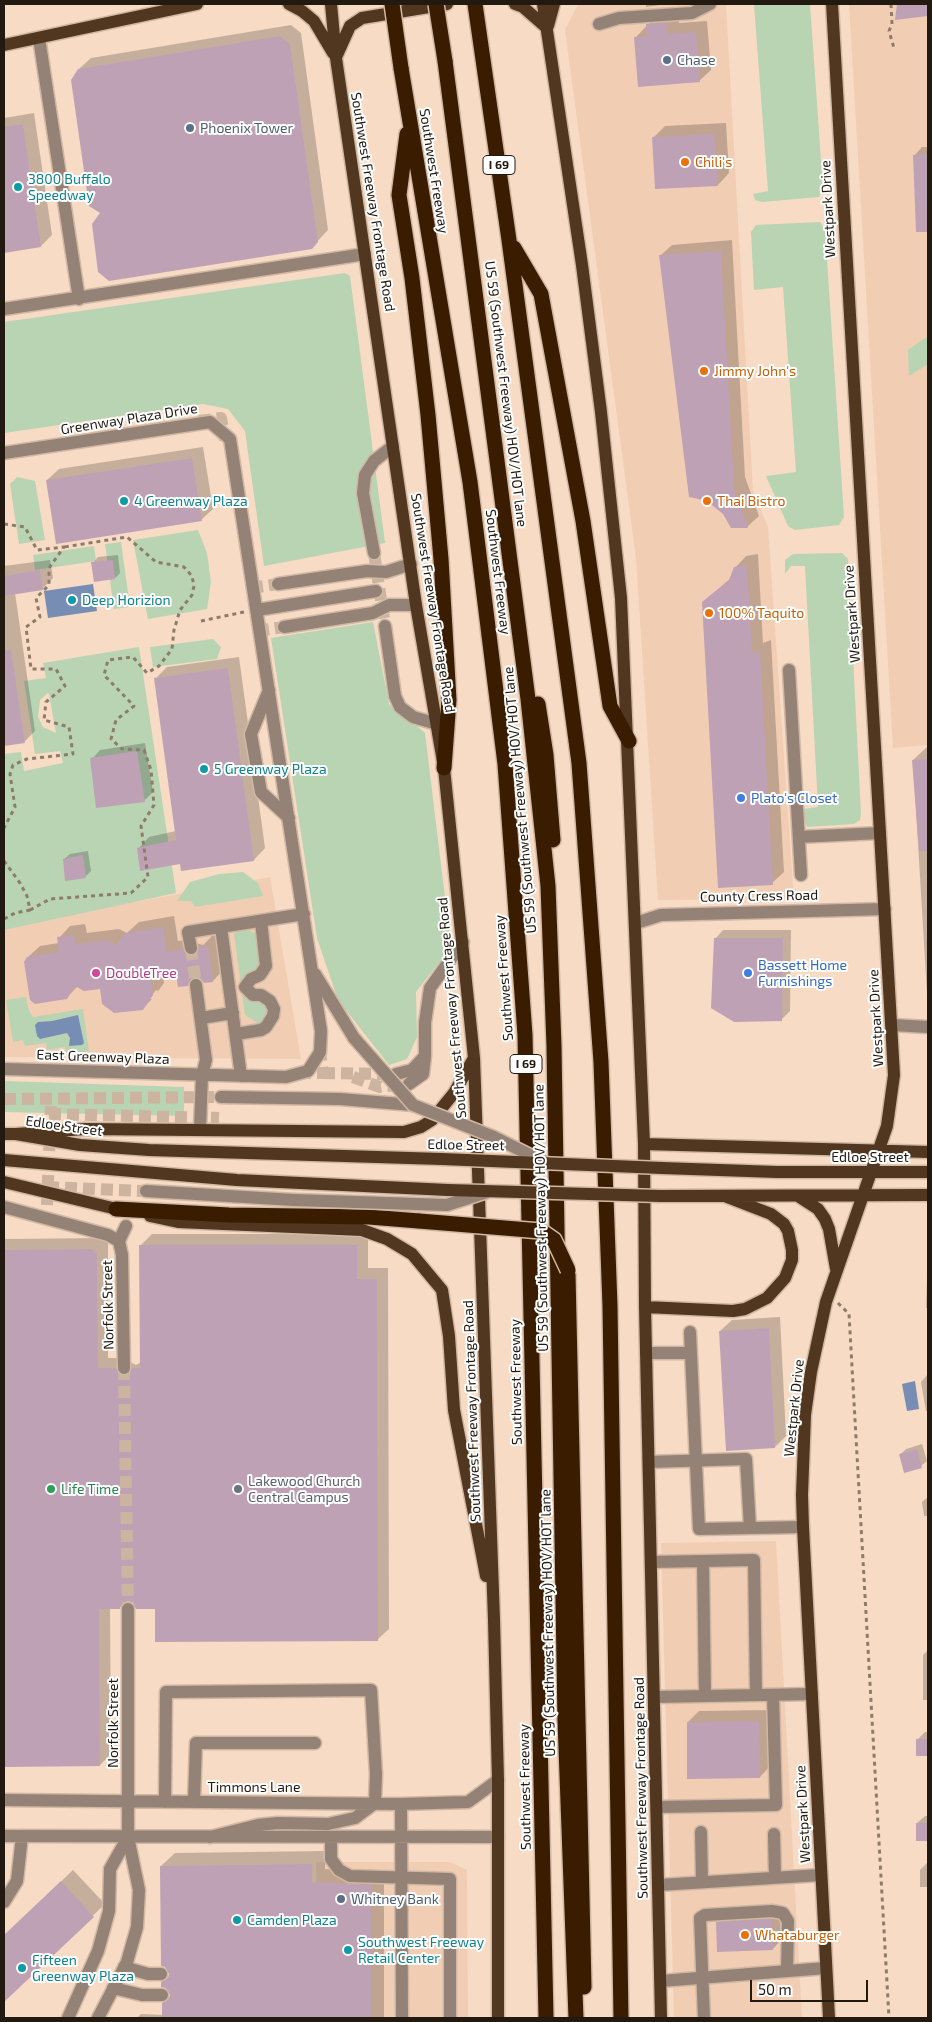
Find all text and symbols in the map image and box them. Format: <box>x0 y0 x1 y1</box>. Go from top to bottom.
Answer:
place label: Chase <box>677 52 715 68</box>
marker: Chase <box>661 54 673 66</box>
street label: Southwest Freeway Frontage Road <box>347 91 399 313</box>
street label: Southwest Freeway <box>416 107 452 235</box>
place label: Phoenix Tower <box>200 120 293 136</box>
marker: Phoenix Tower <box>184 122 196 134</box>
place label: Chili's <box>695 154 732 170</box>
road number: I 69 <box>483 156 515 174</box>
marker: Chili's <box>679 156 691 168</box>
street label: Westpark Drive <box>817 160 839 258</box>
place label: 3800 Buffalo Speedway <box>28 171 111 203</box>
marker: 3800 Buffalo Speedway <box>12 181 24 193</box>
street label: US 59 (Southwest Freeway) HOV/HOT lane <box>481 260 531 528</box>
place label: Jimmy John's <box>714 363 796 379</box>
marker: Jimmy John's <box>698 365 710 377</box>
street label: Greenway Plaza Drive <box>59 400 199 438</box>
street label: Southwest Freeway Frontage Road <box>407 492 459 714</box>
place label: 4 Greenway Plaza <box>134 493 248 509</box>
place label: Thai Bistro <box>717 493 786 509</box>
marker: 4 Greenway Plaza <box>118 495 130 507</box>
marker: Thai Bistro <box>701 495 713 507</box>
street label: Southwest Freeway <box>482 508 514 636</box>
street label: Westpark Drive <box>840 565 864 663</box>
place label: Deep Horizion <box>82 592 171 608</box>
marker: Deep Horizion <box>66 594 78 606</box>
place label: 100% Taquito <box>719 605 804 621</box>
marker: 100% Taquito <box>703 607 715 619</box>
street label: US 59 (Southwest Freeway) HOV/HOT lane <box>500 666 540 934</box>
place label: 5 Greenway Plaza <box>214 761 327 777</box>
marker: 5 Greenway Plaza <box>198 763 210 775</box>
place label: Plato's Closet <box>751 790 837 806</box>
marker: Plato's Closet <box>735 792 747 804</box>
street label: County Cress Road <box>700 887 818 905</box>
street label: Southwest Freeway Frontage Road <box>434 897 470 1119</box>
street label: Southwest Freeway <box>491 914 517 1042</box>
place label: Bassett Home Furnishings <box>758 957 847 990</box>
place label: DoubleTree <box>106 965 177 981</box>
marker: DoubleTree <box>90 967 102 979</box>
marker: Bassett Home Furnishings <box>742 967 754 979</box>
street label: Westpark Drive <box>865 969 887 1067</box>
street label: East Greenway Plaza <box>36 1046 170 1068</box>
road number: I 69 <box>510 1054 542 1074</box>
street label: US 59 (Southwest Freeway) HOV/HOT lane <box>530 1084 552 1352</box>
street label: Edloe Street <box>24 1112 104 1140</box>
street label: Edloe Street <box>427 1136 505 1154</box>
street label: Edloe Street <box>831 1149 909 1165</box>
street label: Norfolk Street <box>99 1260 117 1350</box>
street label: Southwest Freeway Frontage Road <box>460 1300 484 1522</box>
street label: Southwest Freeway <box>507 1319 525 1445</box>
street label: Westpark Drive <box>781 1358 807 1458</box>
place label: Lakewood Church Central Campus <box>248 1473 360 1505</box>
place label: Life Time <box>61 1481 119 1497</box>
marker: Life Time <box>45 1483 57 1495</box>
marker: Lakewood Church Central Campus <box>232 1483 244 1495</box>
street label: US 59 (Southwest Freeway) HOV/HOT lane <box>537 1489 559 1757</box>
street label: Southwest Freeway Frontage Road <box>631 1677 651 1899</box>
street label: Norfolk Street <box>105 1678 121 1768</box>
street label: Southwest Freeway <box>516 1724 534 1850</box>
street label: Westpark Drive <box>792 1765 814 1863</box>
street label: Timmons Lane <box>208 1779 300 1795</box>
place label: Whitney Bank <box>351 1891 439 1907</box>
marker: Whitney Bank <box>335 1893 347 1905</box>
place label: Camden Plaza <box>247 1912 337 1928</box>
marker: Camden Plaza <box>231 1914 243 1926</box>
place label: Whataburger <box>755 1927 840 1943</box>
marker: Whataburger <box>739 1929 751 1941</box>
place label: Southwest Freeway Retail Center <box>358 1934 484 1966</box>
marker: Southwest Freeway Retail Center <box>342 1944 354 1956</box>
place label: Fifteen Greenway Plaza <box>32 1952 134 1984</box>
marker: Fifteen Greenway Plaza <box>16 1962 28 1974</box>
scale bar <box>752 1970 870 2002</box>
text: 50 m <box>758 1980 792 1998</box>

